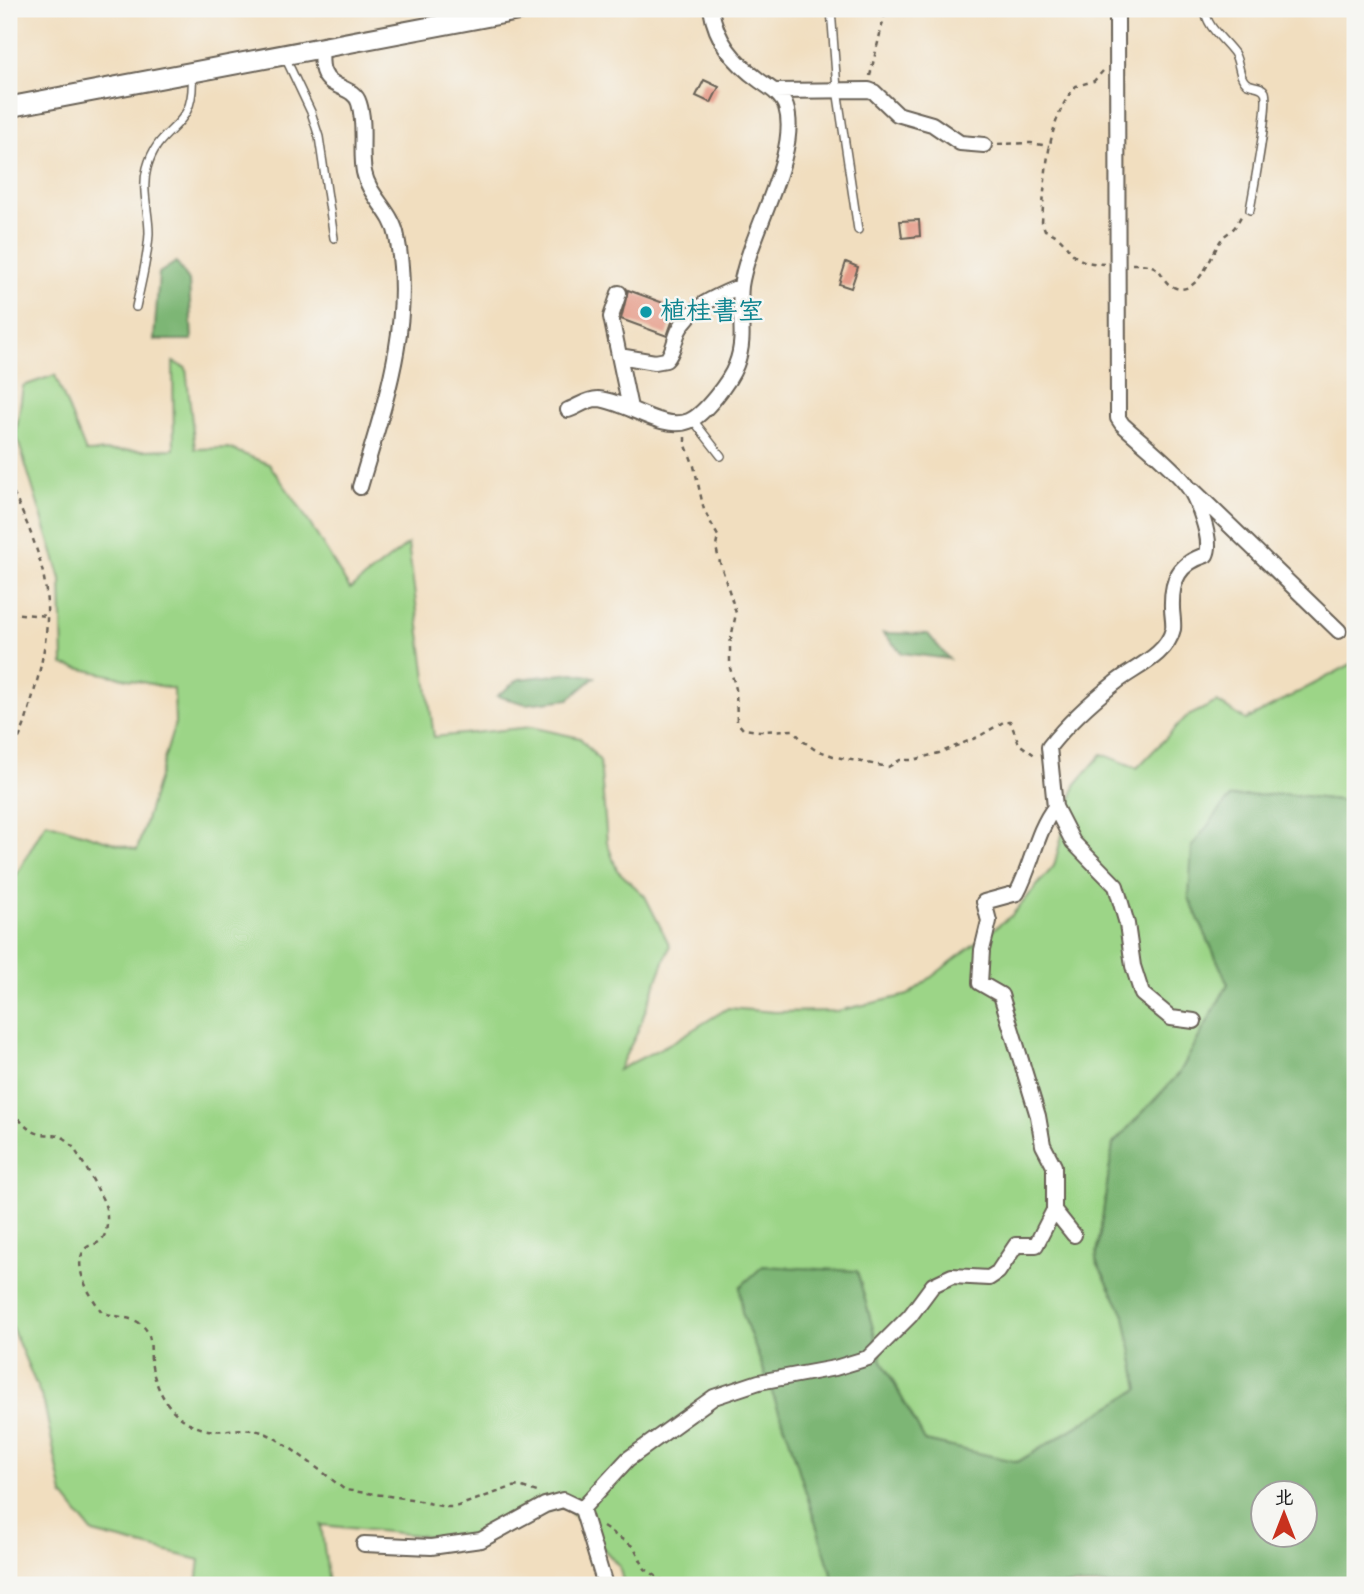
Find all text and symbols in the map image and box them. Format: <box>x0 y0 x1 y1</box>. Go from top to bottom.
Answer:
place label: 植桂書室 <box>660 295 764 329</box>
marker: 植桂書室 <box>638 304 654 320</box>
north arrow <box>1248 1478 1318 1548</box>
text: 北 <box>1274 1486 1294 1511</box>

